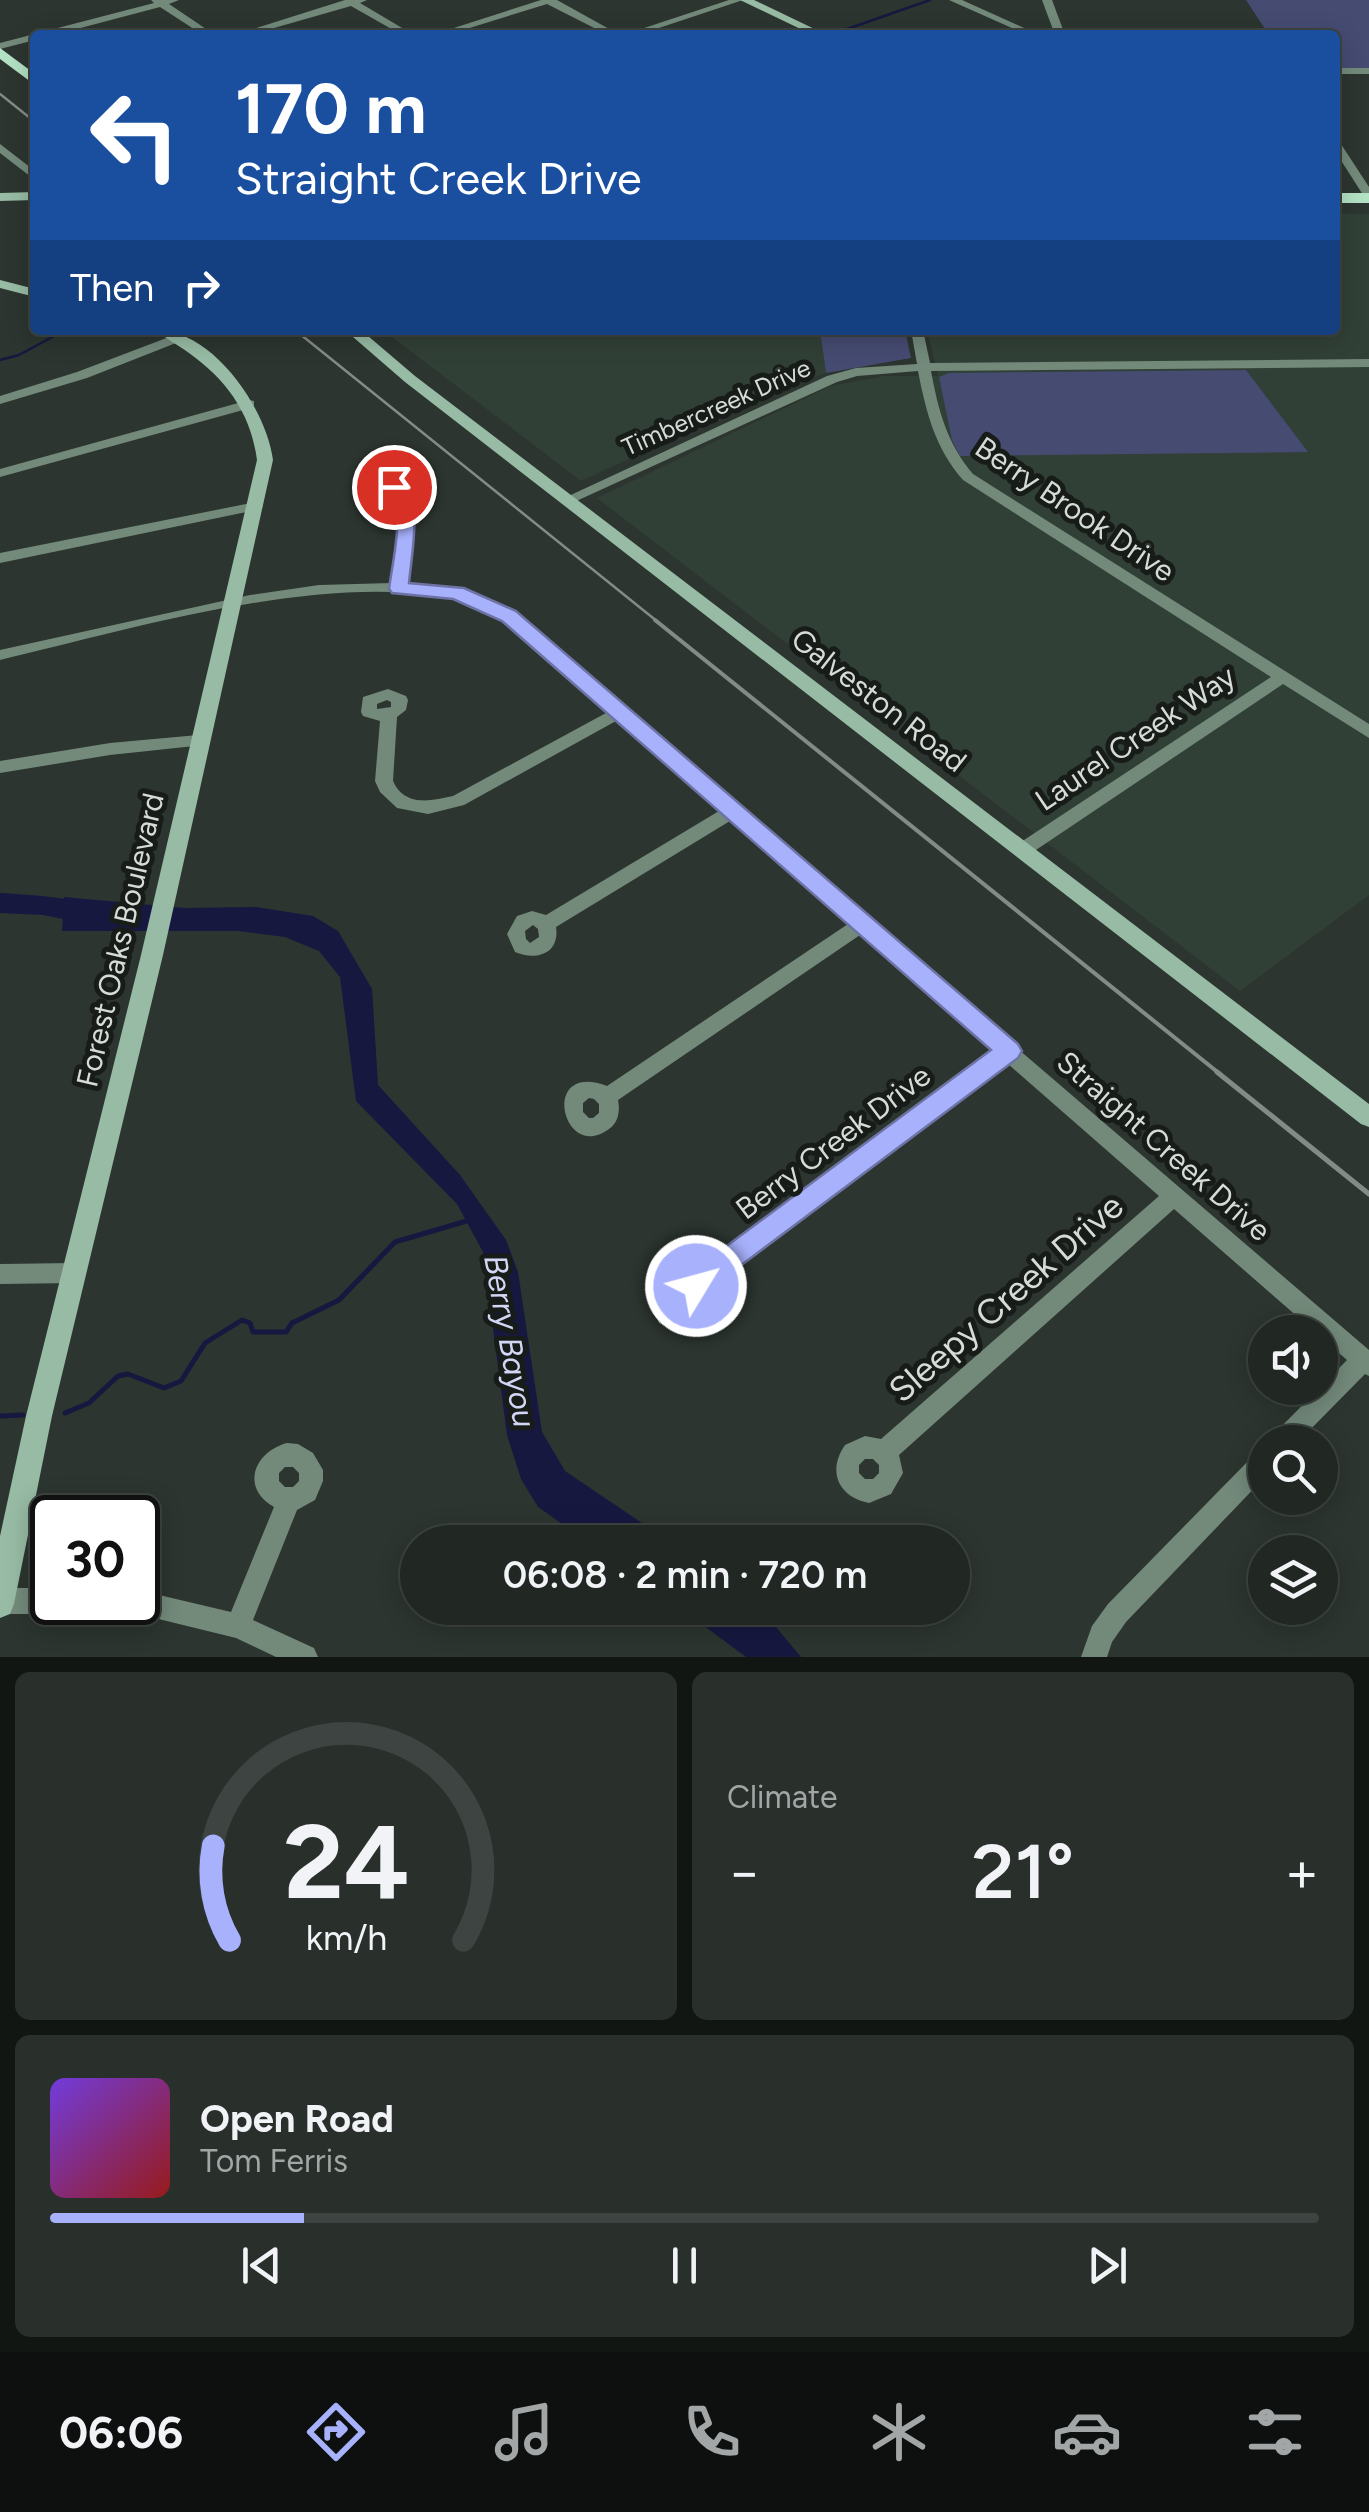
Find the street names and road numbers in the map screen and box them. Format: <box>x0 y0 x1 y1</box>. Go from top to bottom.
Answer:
street label: Timbercreek Drive <box>617 352 815 462</box>
street label: Berry Brook Drive <box>968 429 1182 589</box>
street label: Galveston Road <box>784 620 974 780</box>
street label: Laurel Creek Way <box>1028 657 1242 819</box>
street label: Forest Oaks Boulevard <box>68 789 172 1091</box>
street label: Straight Creek Drive <box>1050 1043 1278 1249</box>
street label: Berry Creek Drive <box>728 1057 938 1227</box>
street label: Sleepy Creek Drive <box>880 1185 1132 1411</box>

